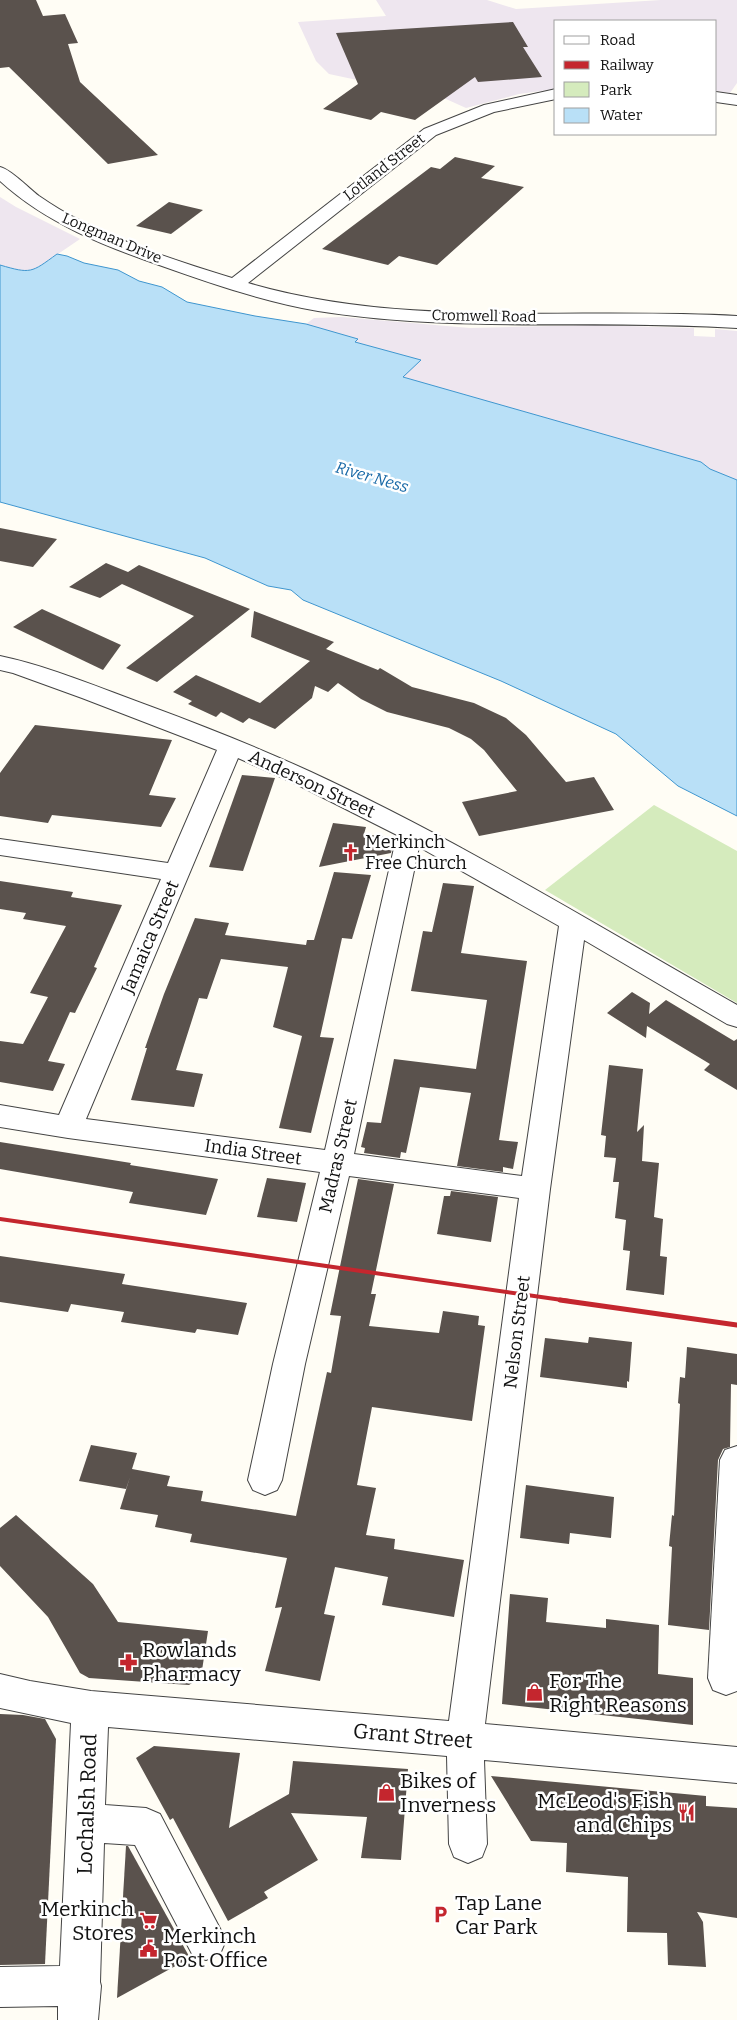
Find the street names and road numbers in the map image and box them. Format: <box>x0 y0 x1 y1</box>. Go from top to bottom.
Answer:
street label: Lotland Street <box>340 129 429 204</box>
street label: Longman Drive <box>60 209 164 267</box>
street label: Cromwell Road <box>431 306 537 326</box>
street label: Anderson Street <box>245 745 379 823</box>
street label: Jamaica Street <box>116 877 184 998</box>
street label: Madras Street <box>314 1096 362 1215</box>
street label: India Street <box>203 1134 303 1170</box>
street label: Nelson Street <box>499 1274 535 1390</box>
street label: Grant Street <box>352 1718 474 1754</box>
street label: Lochalsh Road <box>72 1733 102 1875</box>

